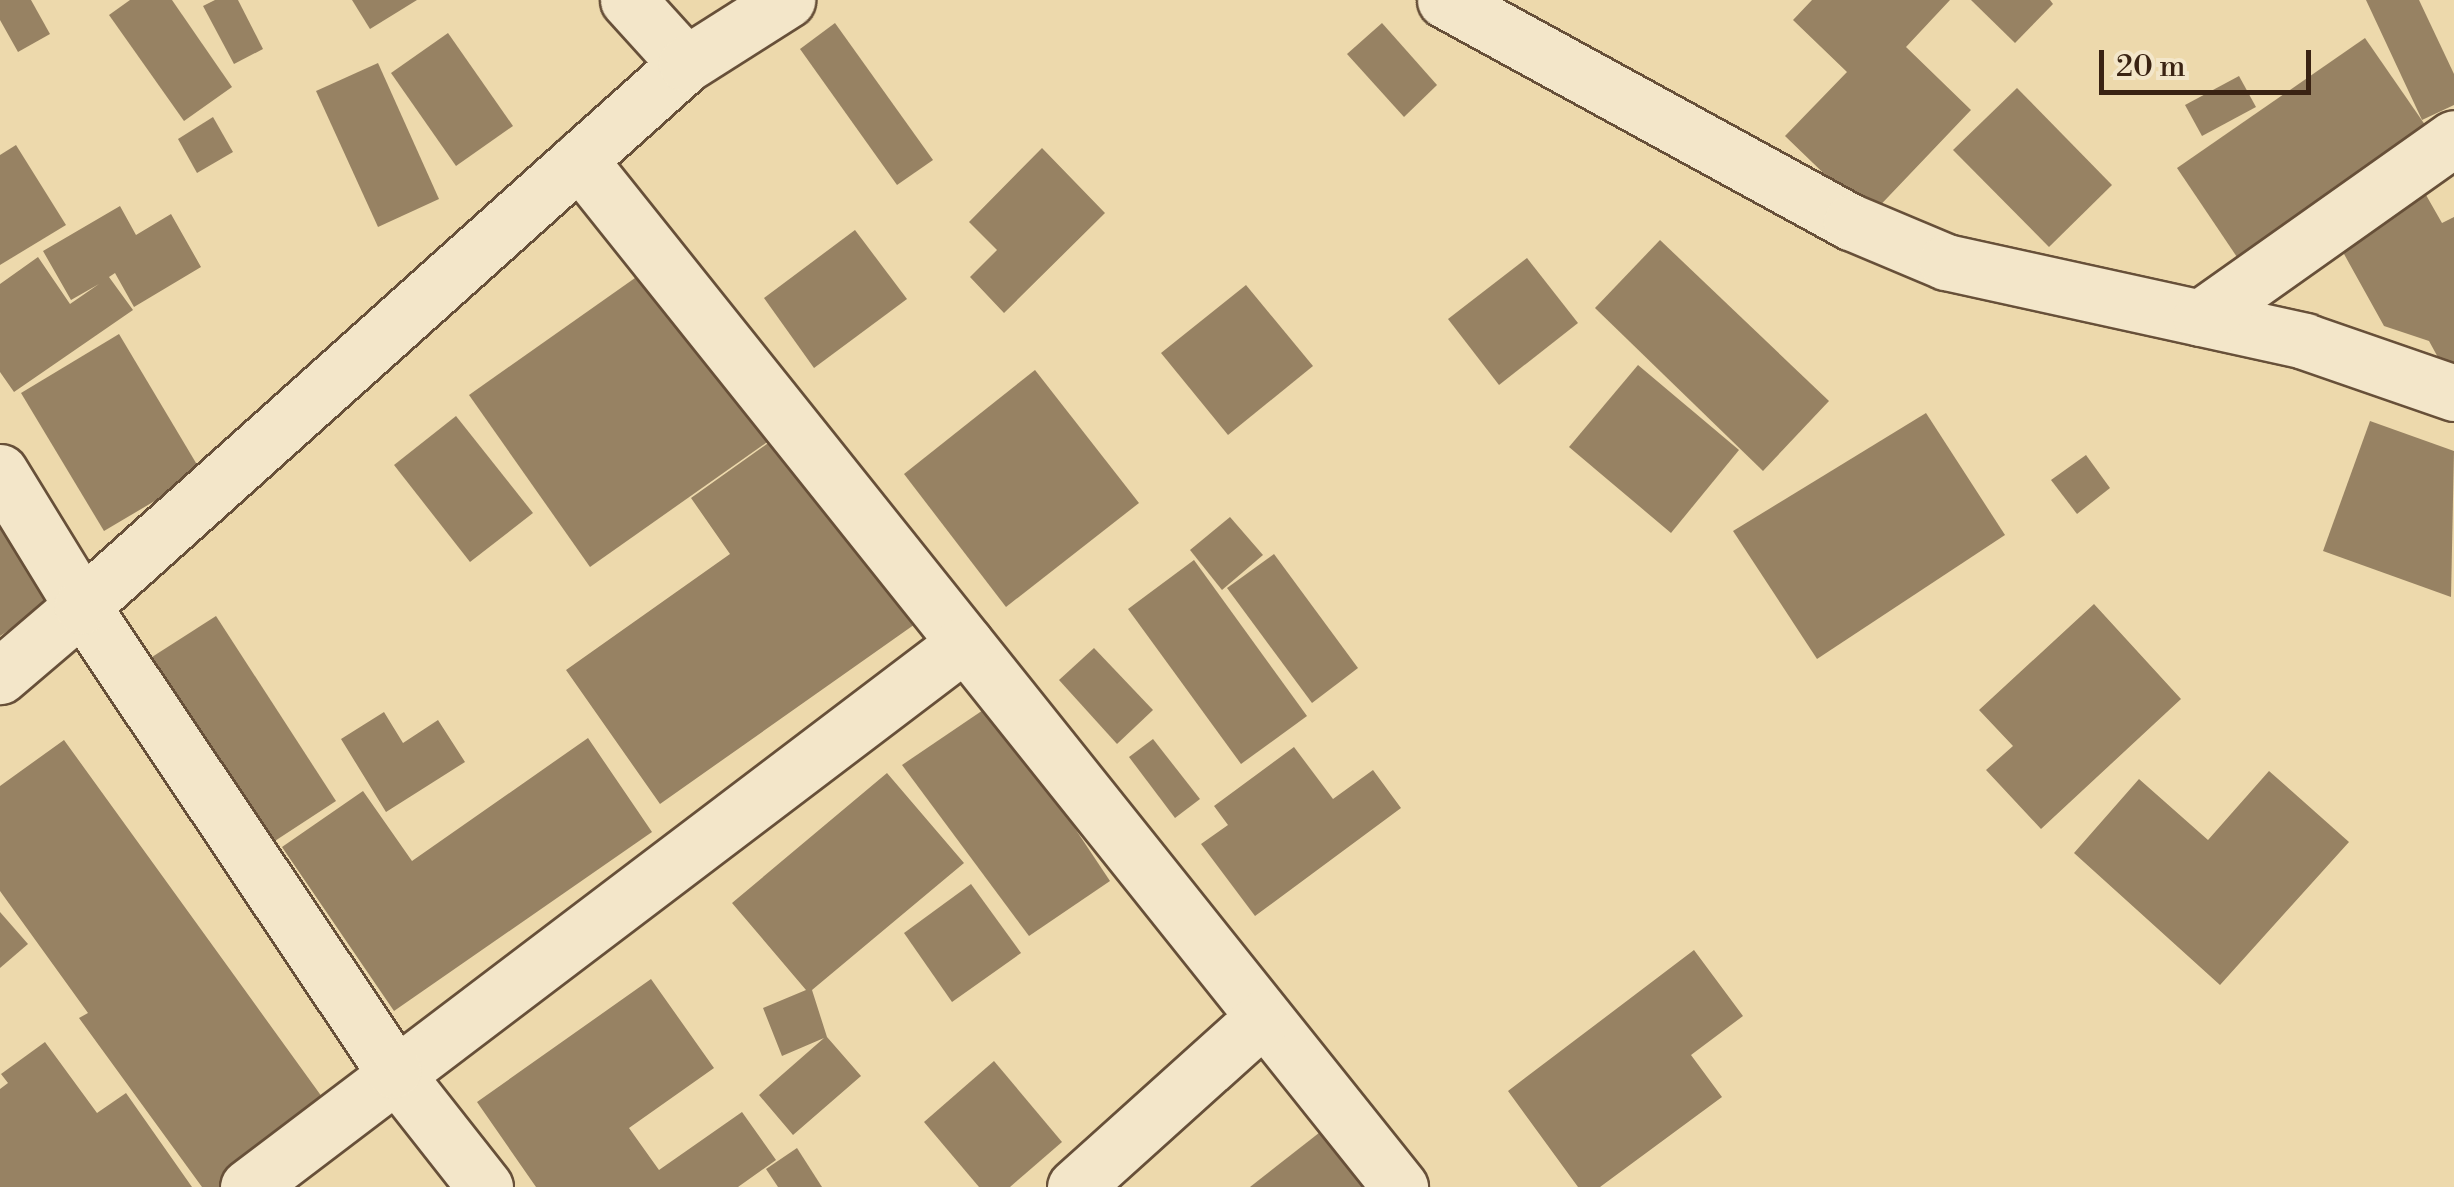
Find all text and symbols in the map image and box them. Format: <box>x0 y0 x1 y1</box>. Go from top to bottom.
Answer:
scale bar <box>2104 30 2316 92</box>
text: 20 m <box>2116 48 2185 86</box>

